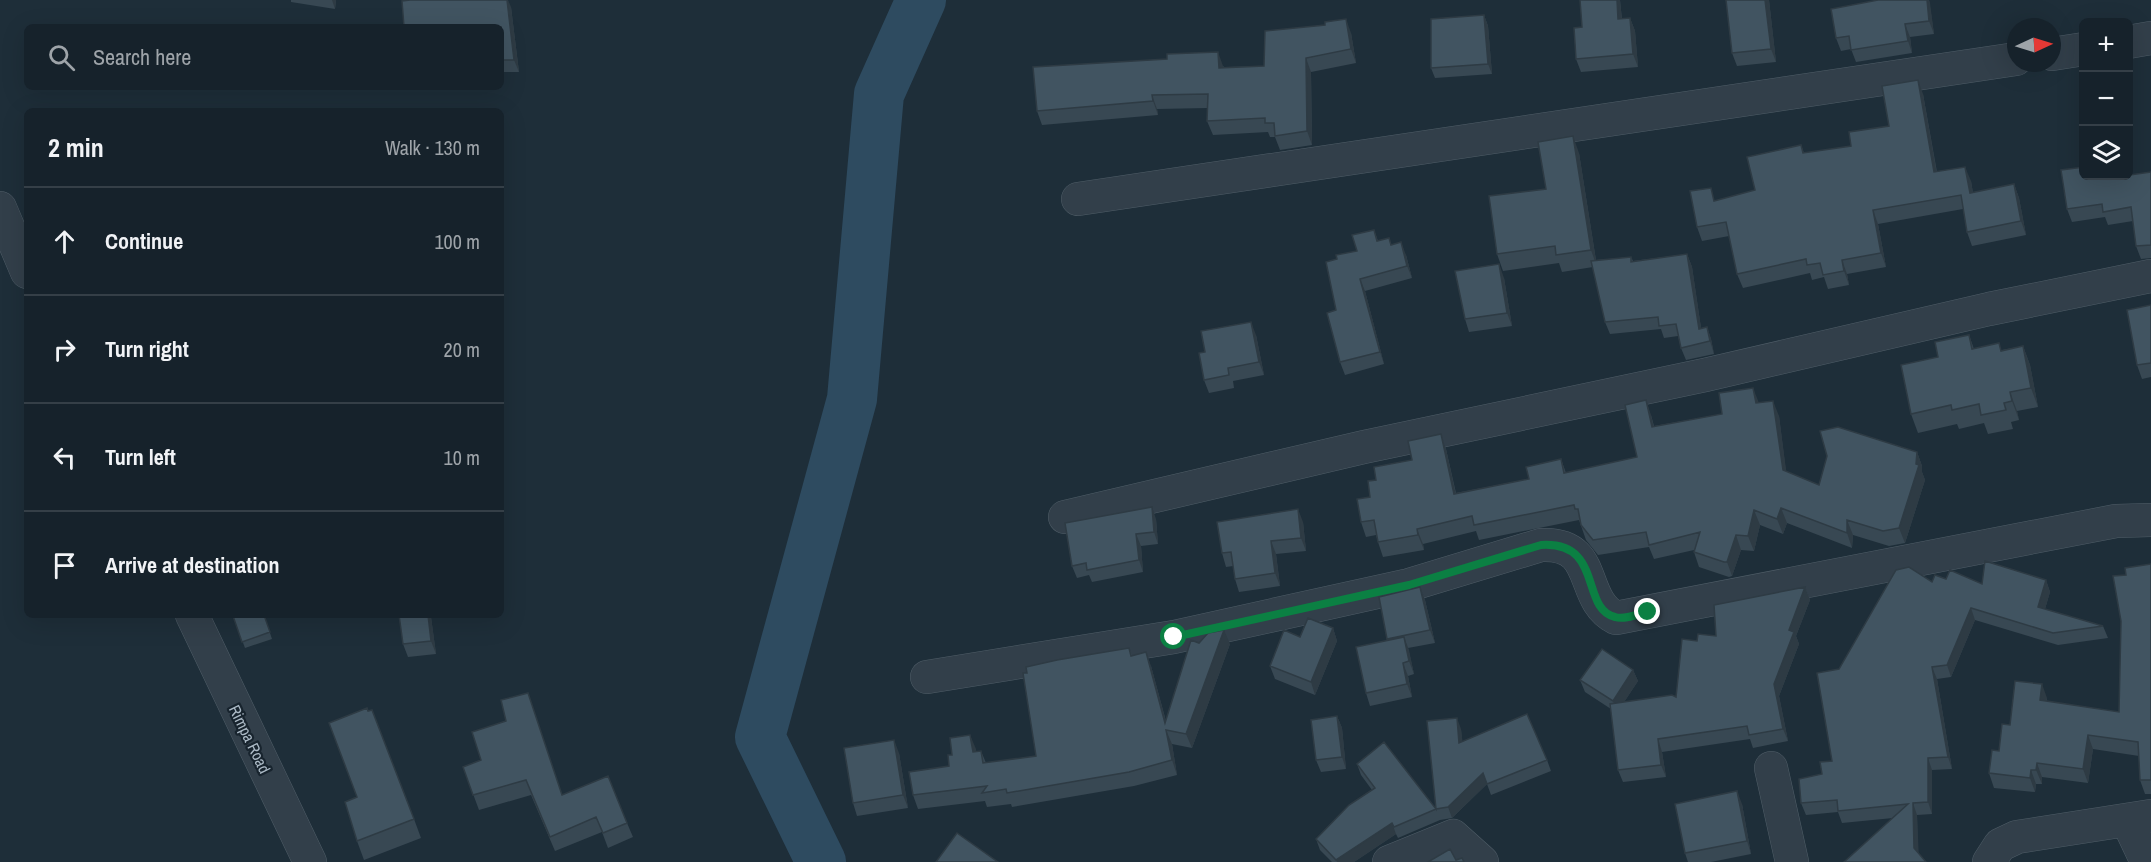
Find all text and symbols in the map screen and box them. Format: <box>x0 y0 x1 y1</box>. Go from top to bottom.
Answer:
north arrow <box>2007 18 2061 72</box>
map controls <box>2079 18 2133 180</box>
button: + <box>2079 18 2133 72</box>
search box <box>24 24 504 90</box>
icon: search <box>45 41 78 74</box>
text: Search here <box>93 42 191 72</box>
button: − <box>2079 72 2133 126</box>
button: layers <box>2079 126 2133 180</box>
text: 2 min <box>48 130 104 165</box>
text: Walk · 130 m <box>385 134 480 161</box>
icon: ahead <box>48 225 81 258</box>
text: Continue <box>105 226 183 256</box>
text: 100 m <box>434 228 480 255</box>
icon: right <box>48 333 81 366</box>
text: Turn right <box>105 334 189 364</box>
text: 20 m <box>444 336 480 363</box>
icon: left <box>48 441 81 474</box>
text: Turn left <box>105 442 176 472</box>
text: 10 m <box>444 444 480 471</box>
icon: arrive <box>48 549 81 582</box>
text: Arrive at destination <box>105 550 279 580</box>
route end <box>1634 598 1660 624</box>
route start <box>1160 623 1186 649</box>
street label: Rimpa Road <box>224 701 276 777</box>

